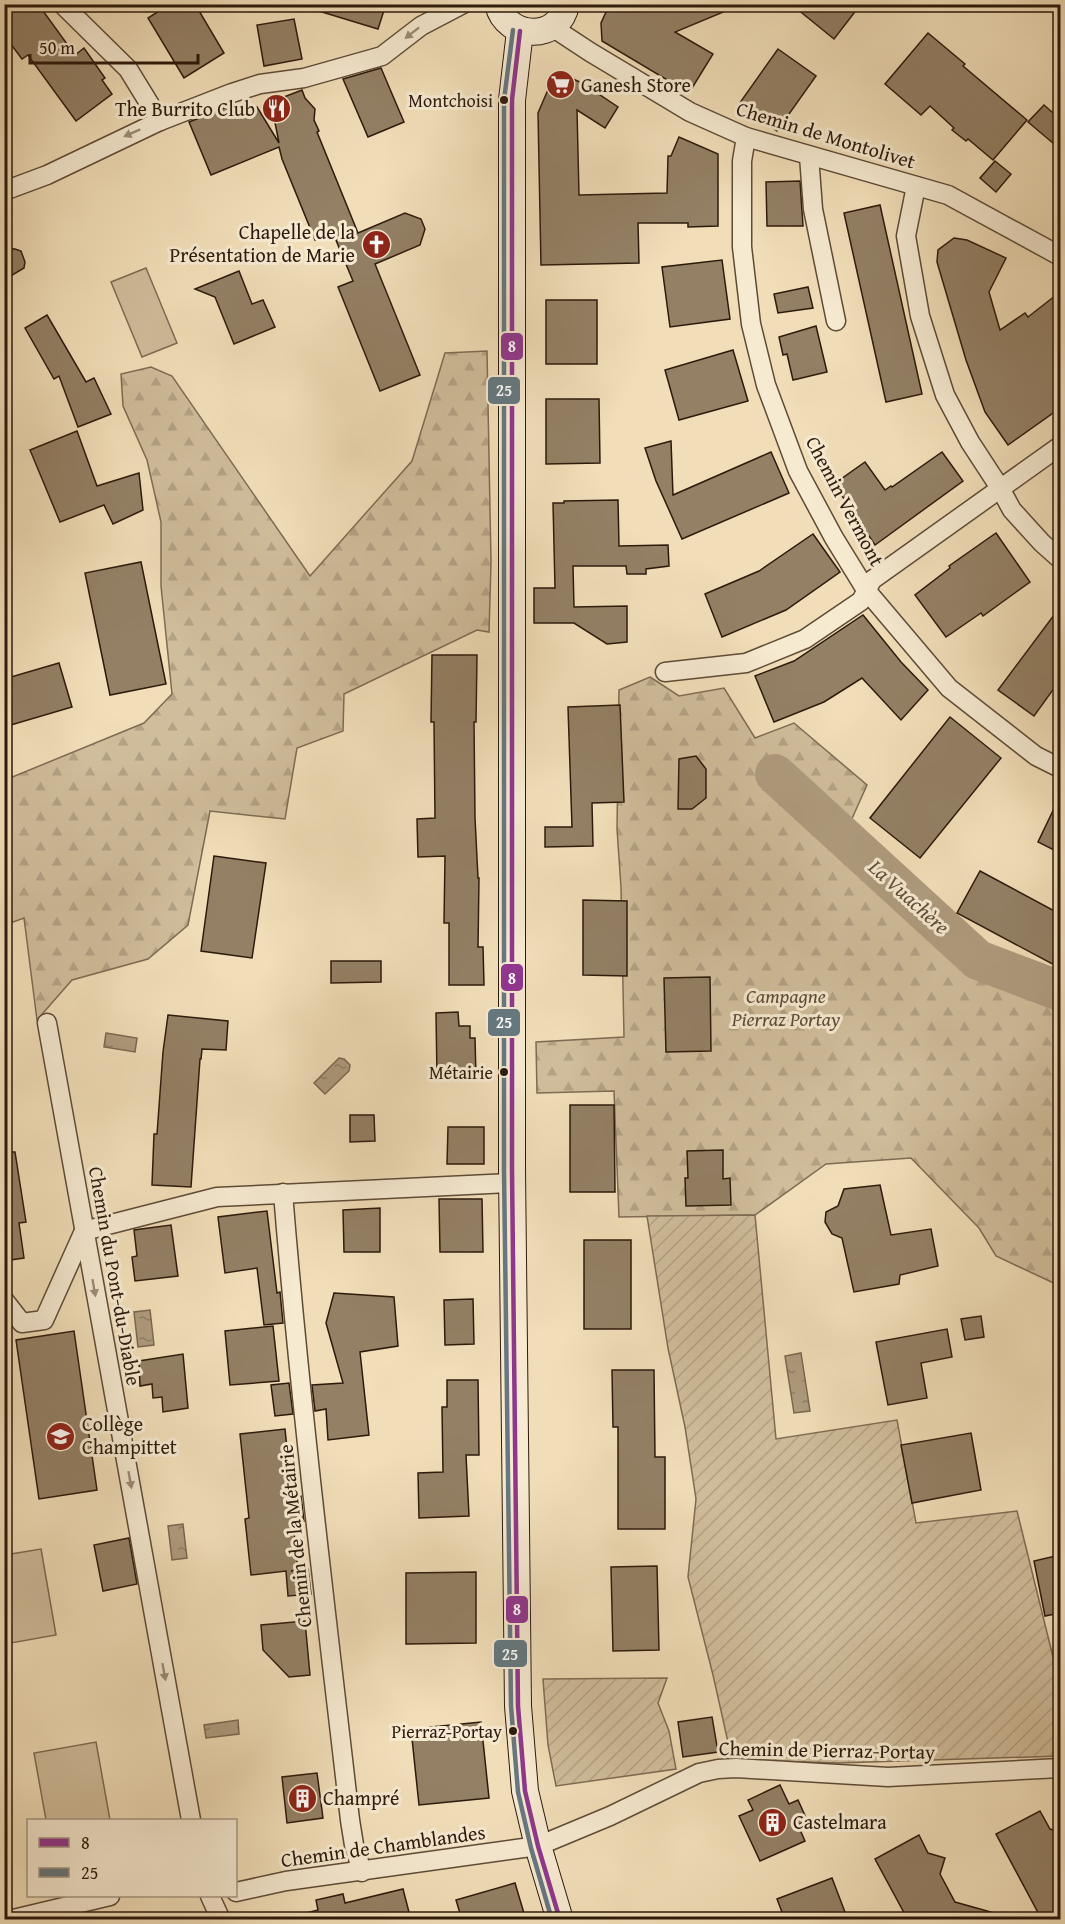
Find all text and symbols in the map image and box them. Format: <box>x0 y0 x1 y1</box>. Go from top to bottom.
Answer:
scale bar <box>30 27 198 65</box>
one-way arrow <box>404 27 420 39</box>
text: 50 m <box>39 34 75 61</box>
supermarket icon: Ganesh Store <box>544 69 576 101</box>
place label: Ganesh Store <box>581 70 691 99</box>
place label: Montchoisi <box>408 87 493 114</box>
restaurant icon: The Burrito Club <box>260 93 292 125</box>
street label: Chemin de Montolivet <box>733 93 919 176</box>
place label: The Burrito Club <box>115 94 255 123</box>
marker: Montchoisi <box>498 94 510 106</box>
one-way arrow <box>123 128 141 138</box>
place label: Chapelle de la Présentation de Marie <box>169 217 356 269</box>
church icon: Chapelle de la Présentation de Marie <box>360 228 392 260</box>
line badge: 8 <box>500 332 524 361</box>
text: 8 <box>508 334 516 358</box>
line badge: 25 <box>487 376 521 405</box>
text: 25 <box>496 378 512 402</box>
street label: Chemin Vermont <box>799 431 892 571</box>
water label: La Vuachère <box>861 851 957 941</box>
line badge: 8 <box>500 963 524 992</box>
text: 8 <box>508 966 516 990</box>
park label: Campagne Pierraz Portay <box>731 981 840 1033</box>
line badge: 25 <box>487 1008 521 1037</box>
text: 25 <box>496 1010 512 1034</box>
place label: Métairie <box>429 1059 493 1086</box>
marker: Métairie <box>498 1066 510 1078</box>
street label: Chemin du Pont-du-Diable <box>82 1164 149 1388</box>
one-way arrow <box>89 1279 98 1298</box>
place label: Collège Champittet <box>82 1409 177 1461</box>
school or university icon: Collège Champittet <box>45 1420 77 1452</box>
street label: Chemin de la Métairie <box>270 1443 319 1629</box>
one-way arrow <box>126 1471 135 1490</box>
line badge: 8 <box>505 1595 529 1624</box>
text: 8 <box>513 1597 521 1621</box>
line badge: 25 <box>493 1639 528 1668</box>
text: 25 <box>502 1642 518 1666</box>
one-way arrow <box>160 1663 169 1682</box>
place label: Pierraz-Portay <box>391 1718 502 1745</box>
marker: Pierraz-Portay <box>507 1725 519 1737</box>
street label: Chemin de Pierraz-Portay <box>719 1733 935 1766</box>
building icon: Champré <box>286 1782 318 1814</box>
place label: Champré <box>323 1783 399 1812</box>
building icon: Castelmara <box>756 1806 788 1838</box>
place label: Castelmara <box>793 1807 887 1836</box>
street label: Chemin de Chamblandes <box>279 1817 487 1874</box>
legend <box>27 1819 237 1897</box>
text: 8 <box>81 1829 90 1856</box>
text: 25 <box>81 1859 98 1886</box>

